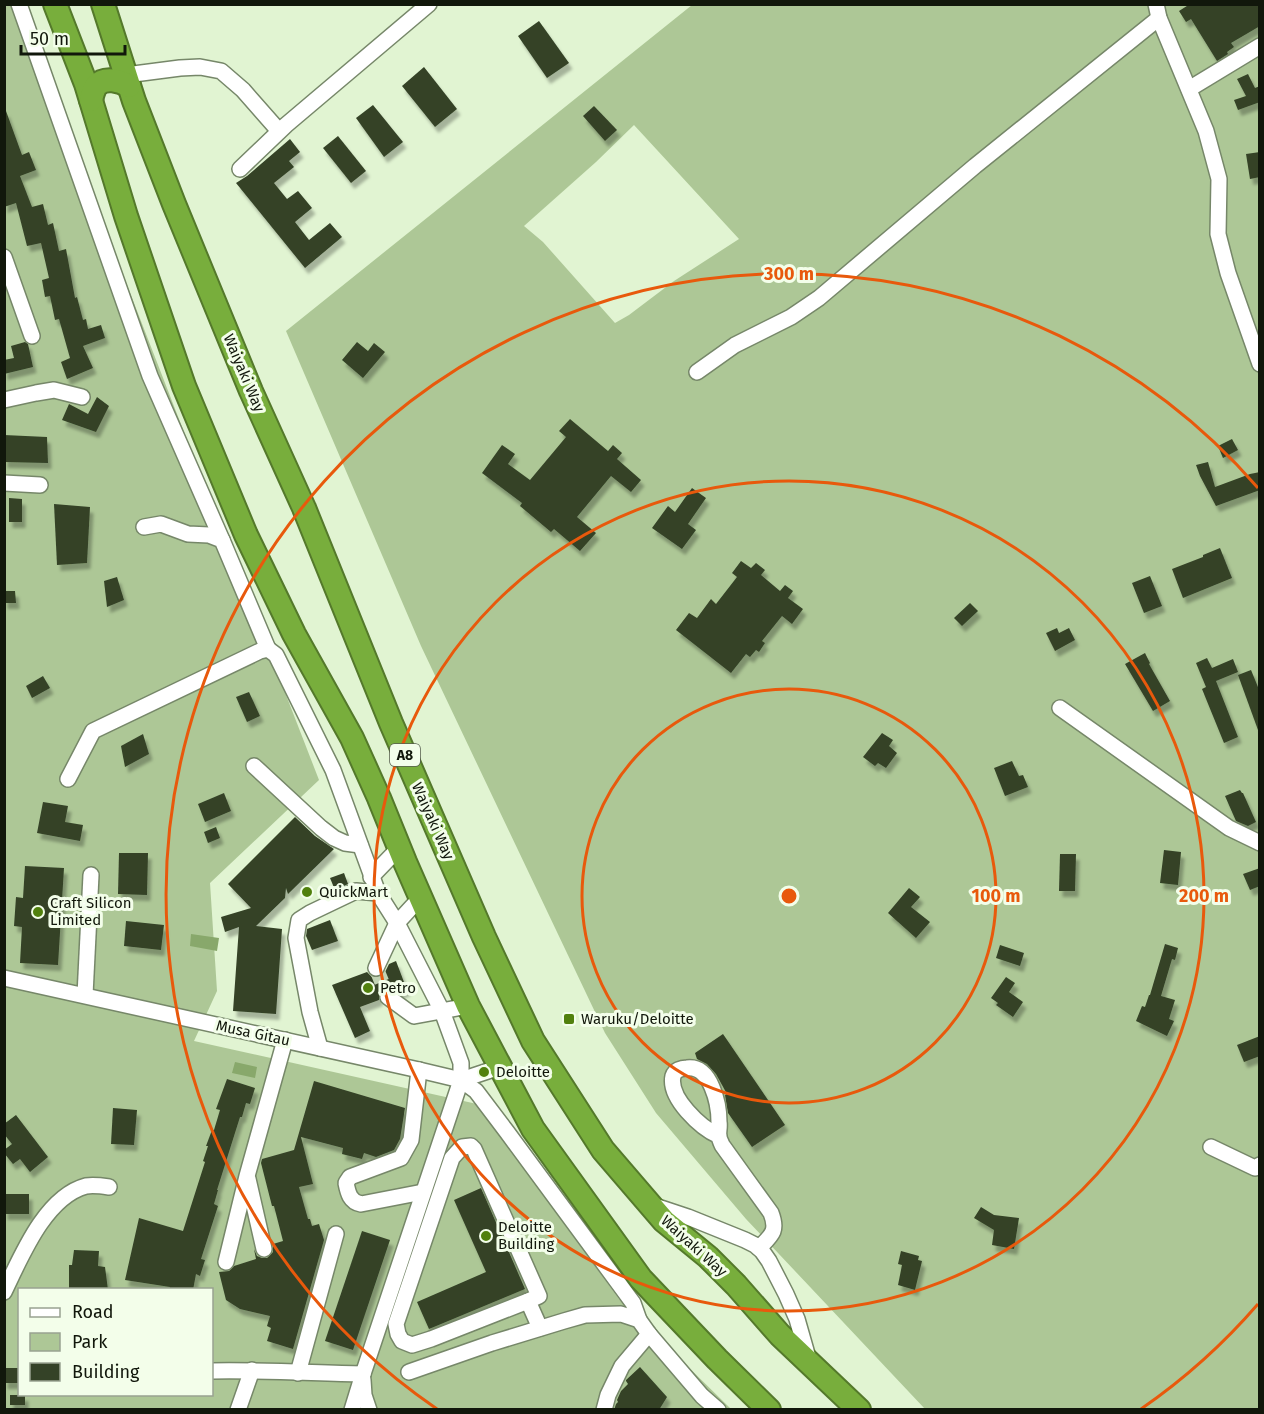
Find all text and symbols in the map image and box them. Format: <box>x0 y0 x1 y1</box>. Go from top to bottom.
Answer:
scale bar <box>21 18 124 56</box>
text: 50 m <box>30 28 69 50</box>
text: 300 m <box>763 263 814 285</box>
street label: Waiyaki Way <box>220 331 269 415</box>
road number: A8 <box>390 744 420 766</box>
street label: Waiyaki Way <box>408 780 458 863</box>
place label: QuickMart <box>319 883 389 901</box>
marker: QuickMart <box>300 885 314 899</box>
text: 100 m <box>972 885 1020 907</box>
text: 200 m <box>1179 885 1229 907</box>
centre of rings <box>779 886 799 906</box>
place label: Craft Silicon Limited <box>50 894 131 929</box>
marker: Craft Silicon Limited <box>31 905 45 919</box>
place label: Petro <box>380 979 416 997</box>
marker: Petro <box>361 981 375 995</box>
place label: Waruku/Deloitte <box>581 1010 694 1028</box>
marker: Waruku/Deloitte <box>562 1012 576 1026</box>
street label: Musa Gitau <box>214 1016 292 1050</box>
place label: Deloitte <box>496 1063 550 1081</box>
marker: Deloitte <box>477 1065 491 1079</box>
street label: Waiyaki Way <box>657 1212 731 1281</box>
place label: Deloitte Building <box>498 1218 554 1253</box>
marker: Deloitte Building <box>479 1229 493 1243</box>
legend <box>18 1288 213 1396</box>
text: Road <box>72 1301 114 1323</box>
text: Park <box>72 1331 108 1353</box>
text: Building <box>72 1361 140 1383</box>

